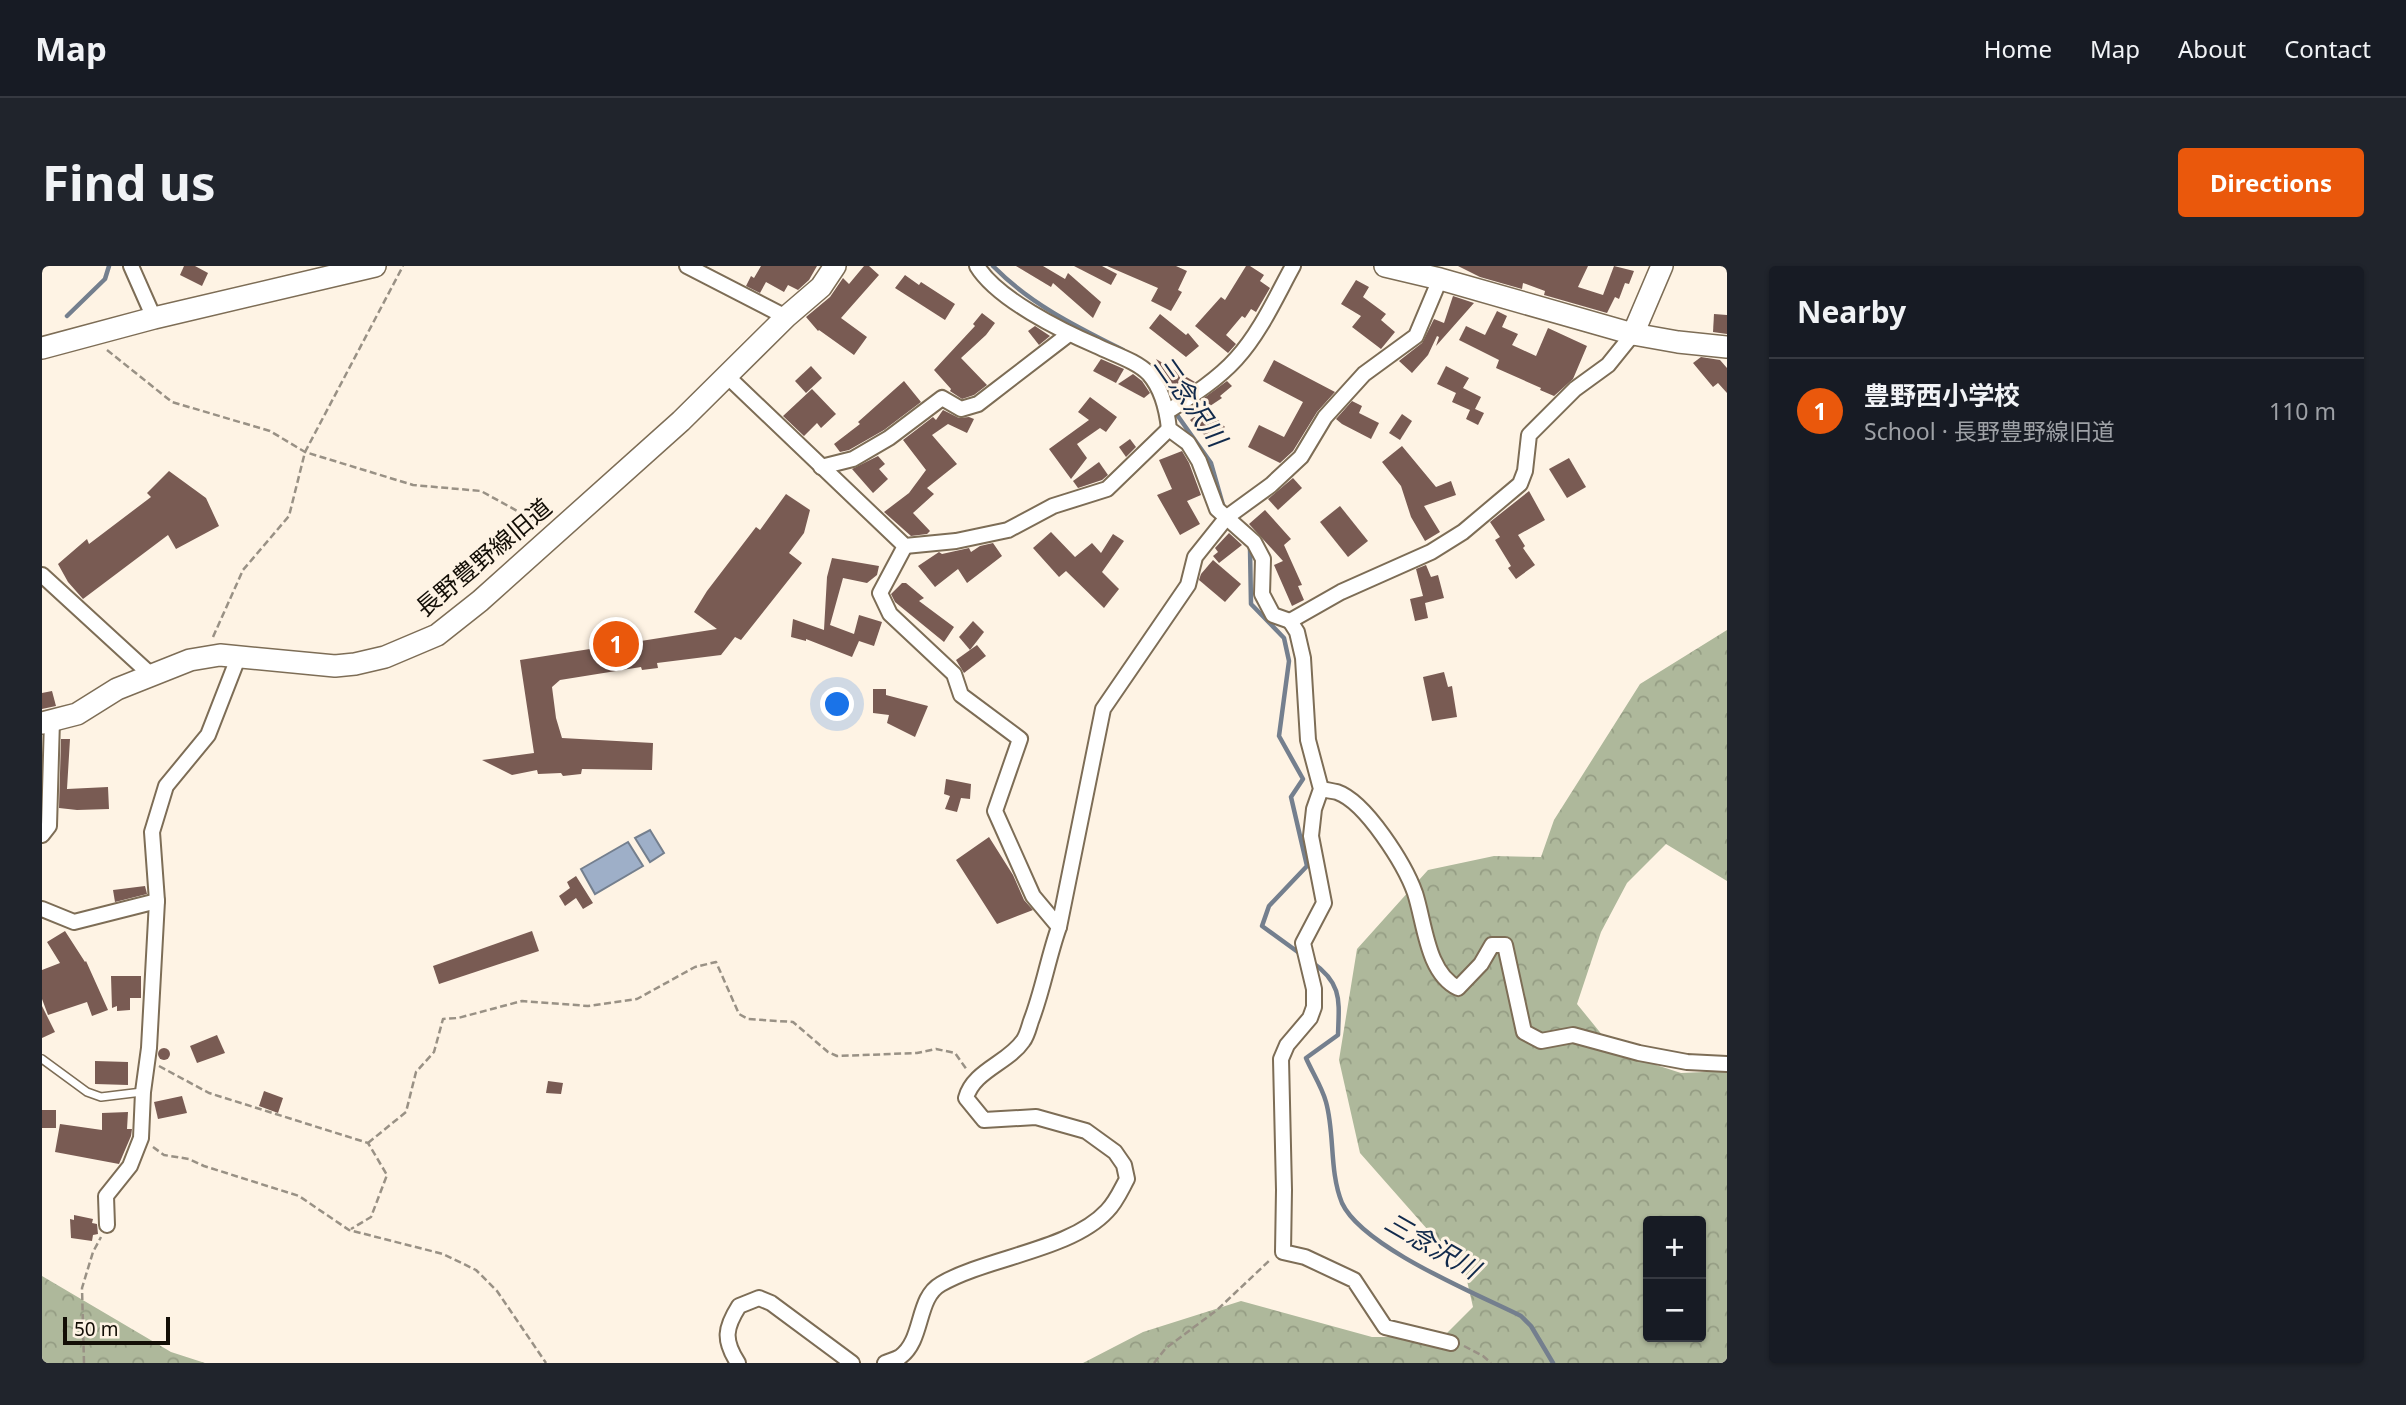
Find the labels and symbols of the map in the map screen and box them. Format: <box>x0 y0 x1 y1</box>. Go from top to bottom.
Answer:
water label: 三念沢川 <box>1146 347 1237 456</box>
street label: 長野豊野線旧道 <box>408 490 558 623</box>
pin: 1 <box>593 618 639 670</box>
your location <box>820 687 854 721</box>
water label: 三念沢川 <box>1378 1204 1489 1288</box>
scale bar <box>63 1314 170 1346</box>

